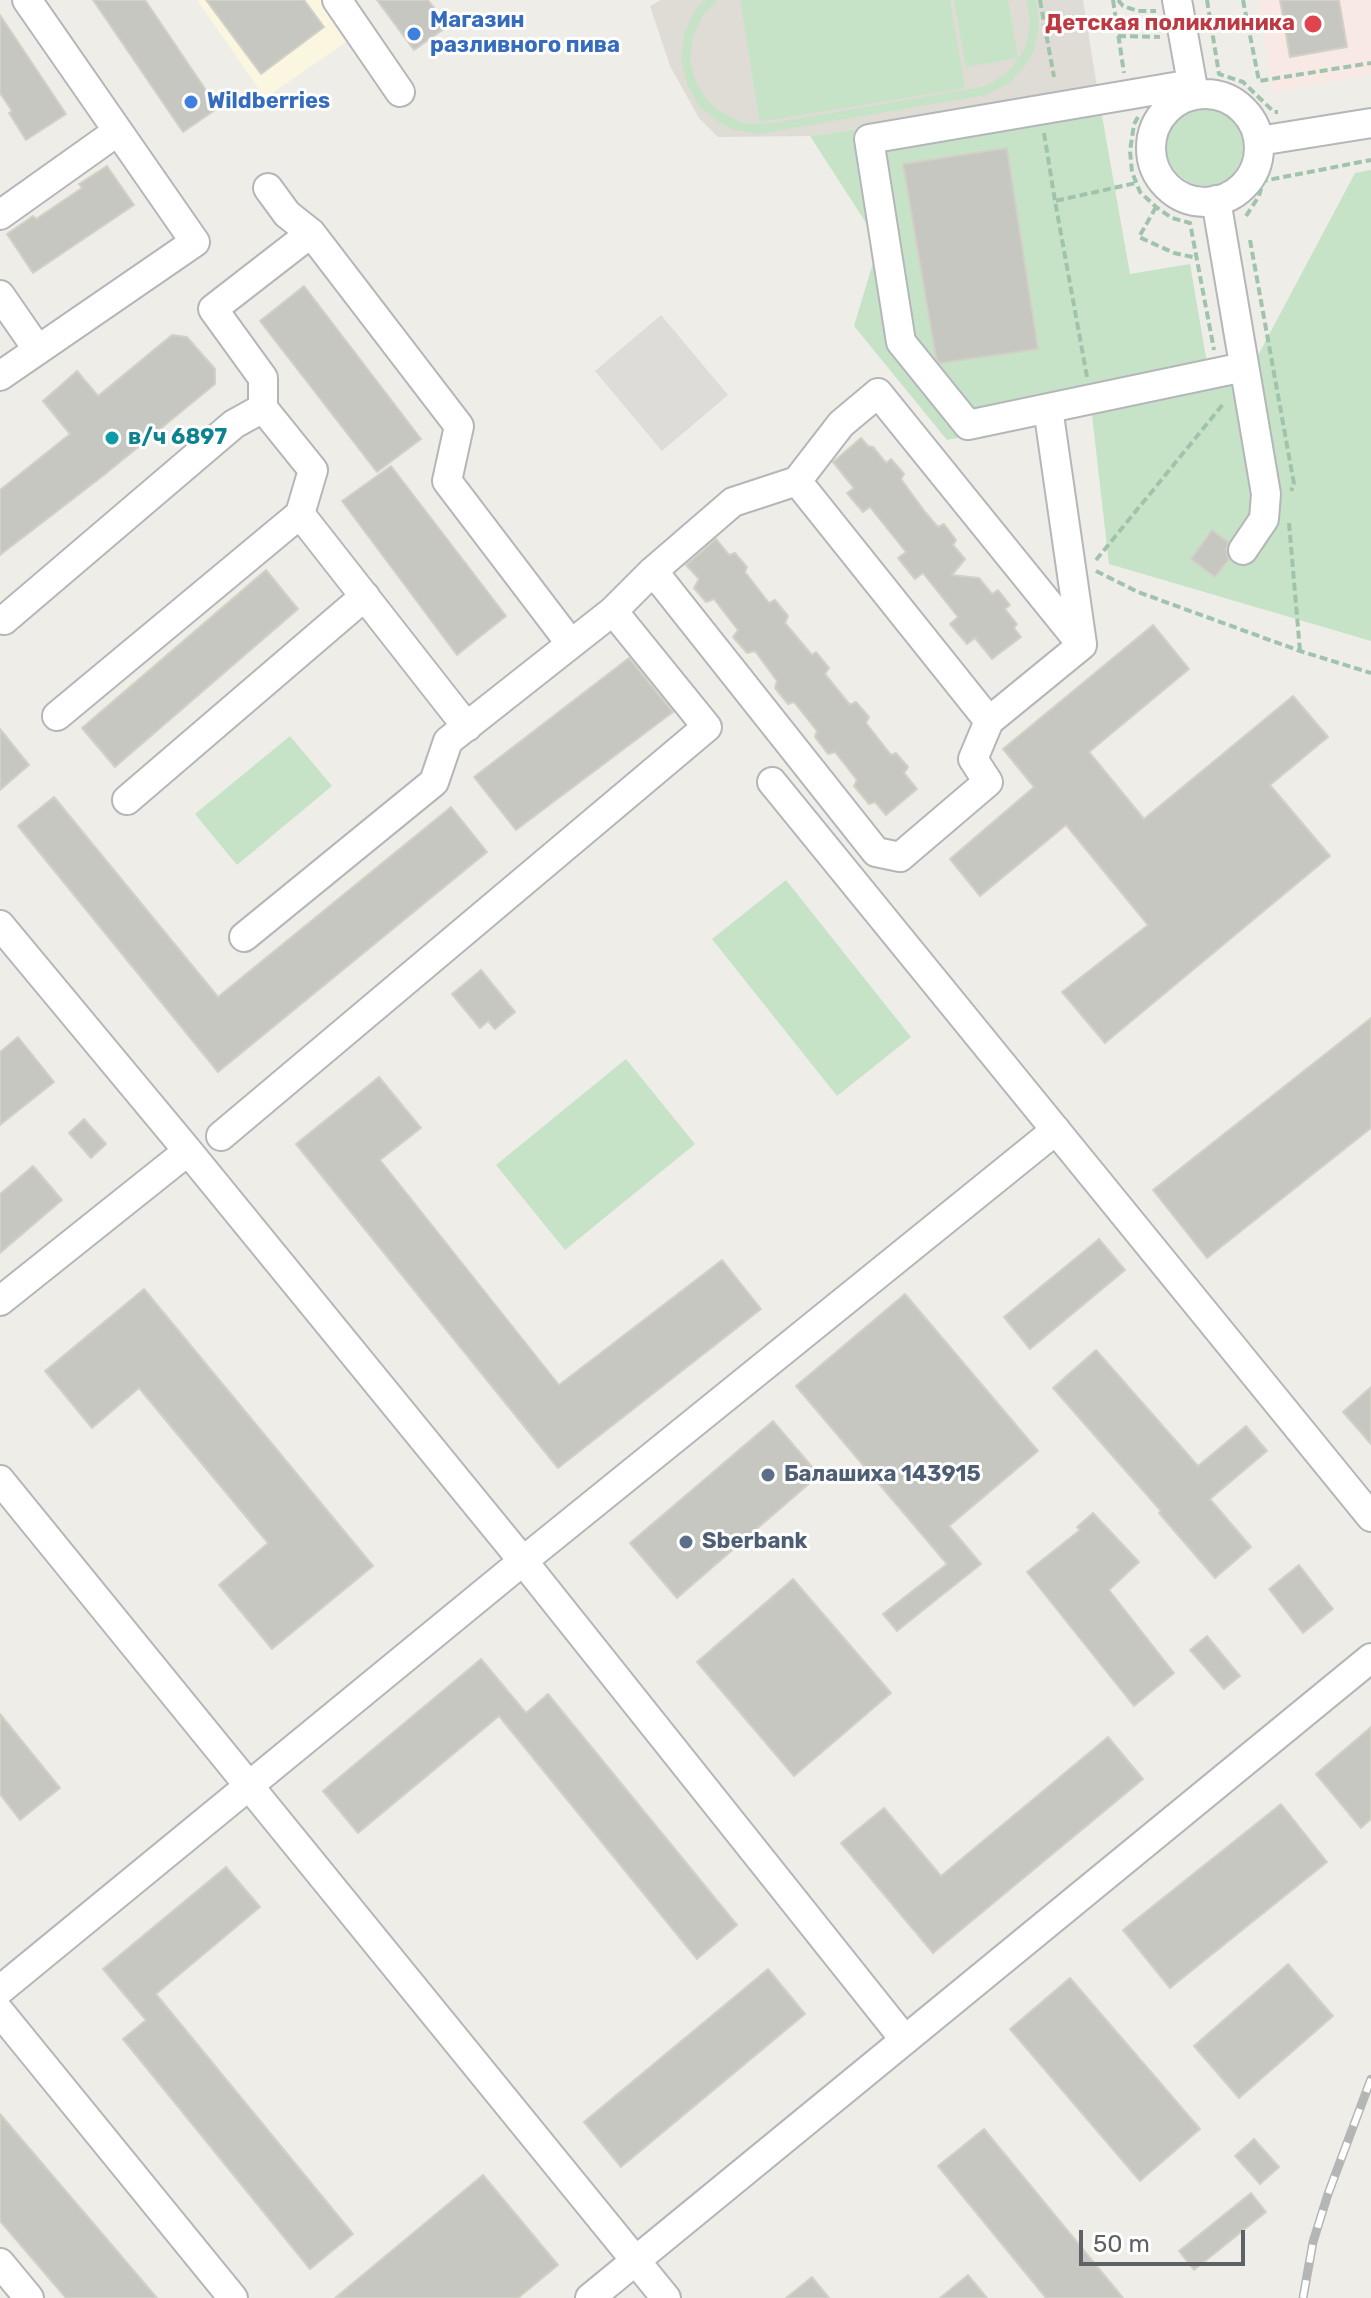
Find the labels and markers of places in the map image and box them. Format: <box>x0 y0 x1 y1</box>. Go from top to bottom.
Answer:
place label: Магазин разливного пива <box>430 8 620 60</box>
place label: Детская поликлиника <box>1045 11 1295 37</box>
marker: Детская поликлиника <box>1302 13 1324 35</box>
marker: Магазин разливного пива <box>405 25 423 43</box>
place label: Wildberries <box>207 89 330 115</box>
marker: Wildberries <box>182 93 200 111</box>
place label: в/ч 6897 <box>128 425 227 451</box>
marker: в/ч 6897 <box>103 429 121 447</box>
place label: Балашиха 143915 <box>784 1462 981 1488</box>
marker: Балашиха 143915 <box>759 1466 777 1484</box>
place label: Sberbank <box>702 1529 807 1555</box>
marker: Sberbank <box>677 1533 695 1551</box>

